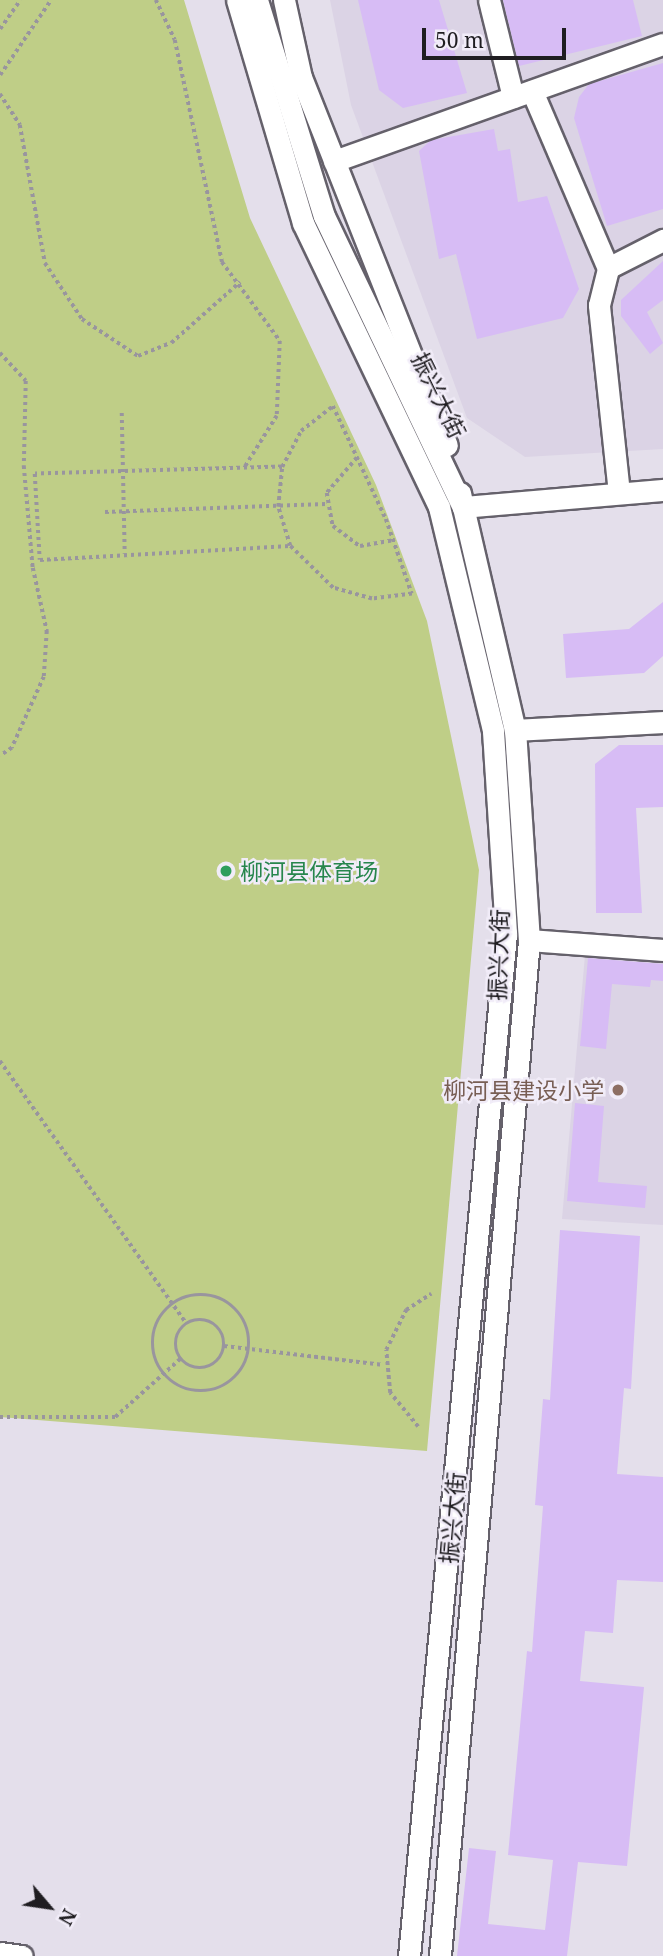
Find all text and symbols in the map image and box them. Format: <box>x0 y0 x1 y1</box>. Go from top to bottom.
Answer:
scale bar <box>425 14 568 58</box>
text: 50 m <box>435 26 484 54</box>
street label: 振兴大街 <box>406 348 472 442</box>
place label: 柳河县体育场 <box>240 857 378 885</box>
marker: 柳河县体育场 <box>218 863 234 879</box>
street label: 振兴大街 <box>483 909 513 1001</box>
place label: 柳河县建设小学 <box>443 1076 604 1104</box>
marker: 柳河县建设小学 <box>610 1082 626 1098</box>
street label: 振兴大街 <box>434 1471 470 1565</box>
north arrow <box>14 1872 84 1942</box>
text: N <box>52 1904 82 1930</box>

